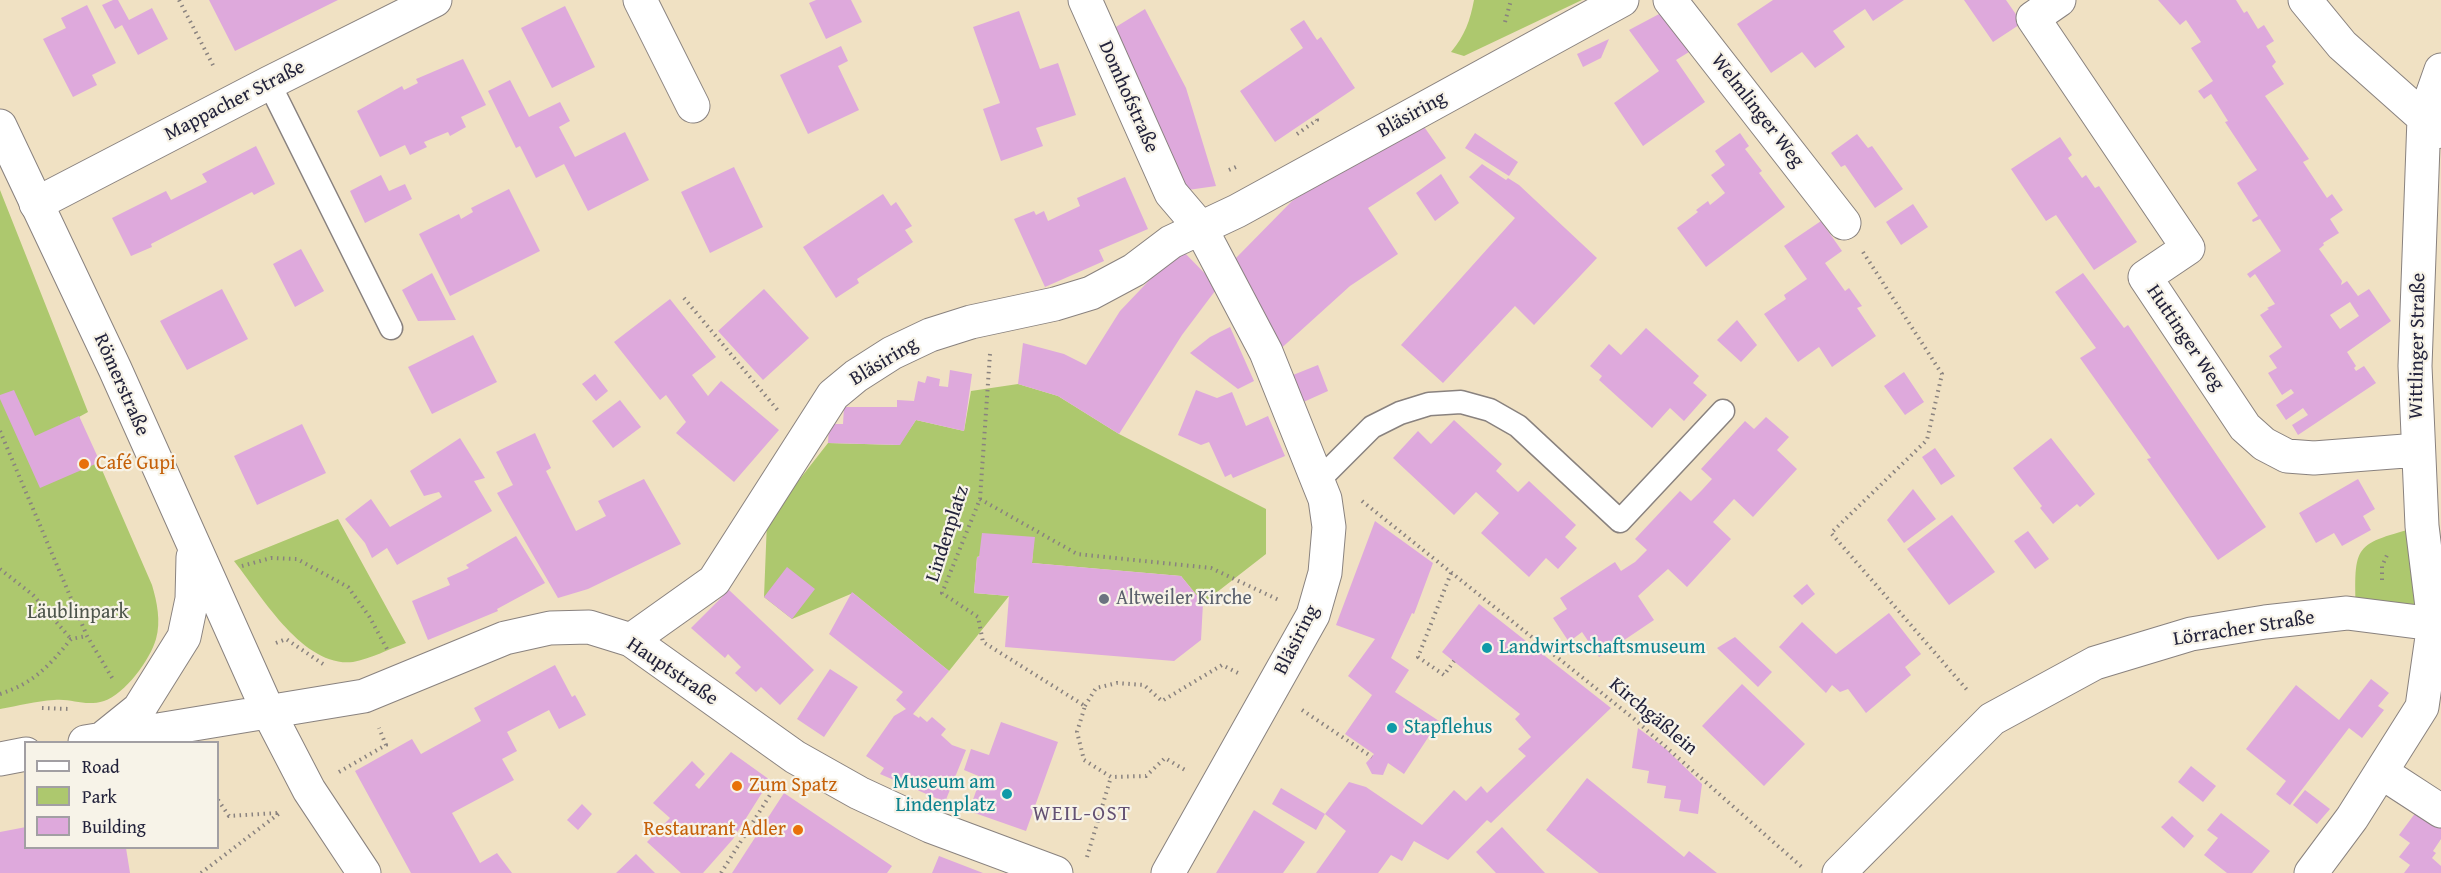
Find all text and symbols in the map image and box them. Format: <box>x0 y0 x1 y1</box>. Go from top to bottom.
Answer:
street label: Domhofstraße <box>1093 37 1163 157</box>
street label: Welmlinger Weg <box>1705 49 1809 173</box>
street label: Mappacher Straße <box>161 55 309 147</box>
street label: Bläsiring <box>1373 86 1451 144</box>
street label: Wittlinger Straße <box>2405 272 2431 420</box>
street label: Huttinger Weg <box>2141 280 2229 396</box>
street label: Römerstraße <box>88 330 154 440</box>
street label: Bläsiring <box>846 332 922 392</box>
place label: Café Gupi <box>96 452 176 476</box>
marker: Café Gupi <box>77 457 91 471</box>
street label: Lindenplatz <box>921 483 975 585</box>
place label: Altweiler Kirche <box>1116 587 1252 611</box>
marker: Altweiler Kirche <box>1097 592 1111 606</box>
park label: Läublinpark <box>27 601 129 625</box>
street label: Bläsiring <box>1269 601 1325 679</box>
street label: Lörracher Straße <box>2172 606 2316 652</box>
street label: Hauptstraße <box>622 633 722 711</box>
place label: Landwirtschaftsmuseum <box>1499 636 1705 660</box>
marker: Landwirtschaftsmuseum <box>1480 641 1494 655</box>
street label: Kirchgäßlein <box>1604 673 1702 761</box>
place label: Stapflehus <box>1404 716 1492 740</box>
marker: Stapflehus <box>1385 721 1399 735</box>
legend <box>24 741 219 849</box>
text: Road <box>82 753 120 780</box>
place label: Museum am Lindenplatz <box>893 771 995 818</box>
place label: Zum Spatz <box>749 774 837 798</box>
marker: Zum Spatz <box>730 779 744 793</box>
text: Park <box>82 783 117 810</box>
marker: Museum am Lindenplatz <box>1000 787 1014 801</box>
district label: WEIL-OST <box>1032 802 1132 828</box>
text: Building <box>82 813 146 840</box>
place label: Restaurant Adler <box>644 818 786 842</box>
marker: Restaurant Adler <box>791 823 805 837</box>

